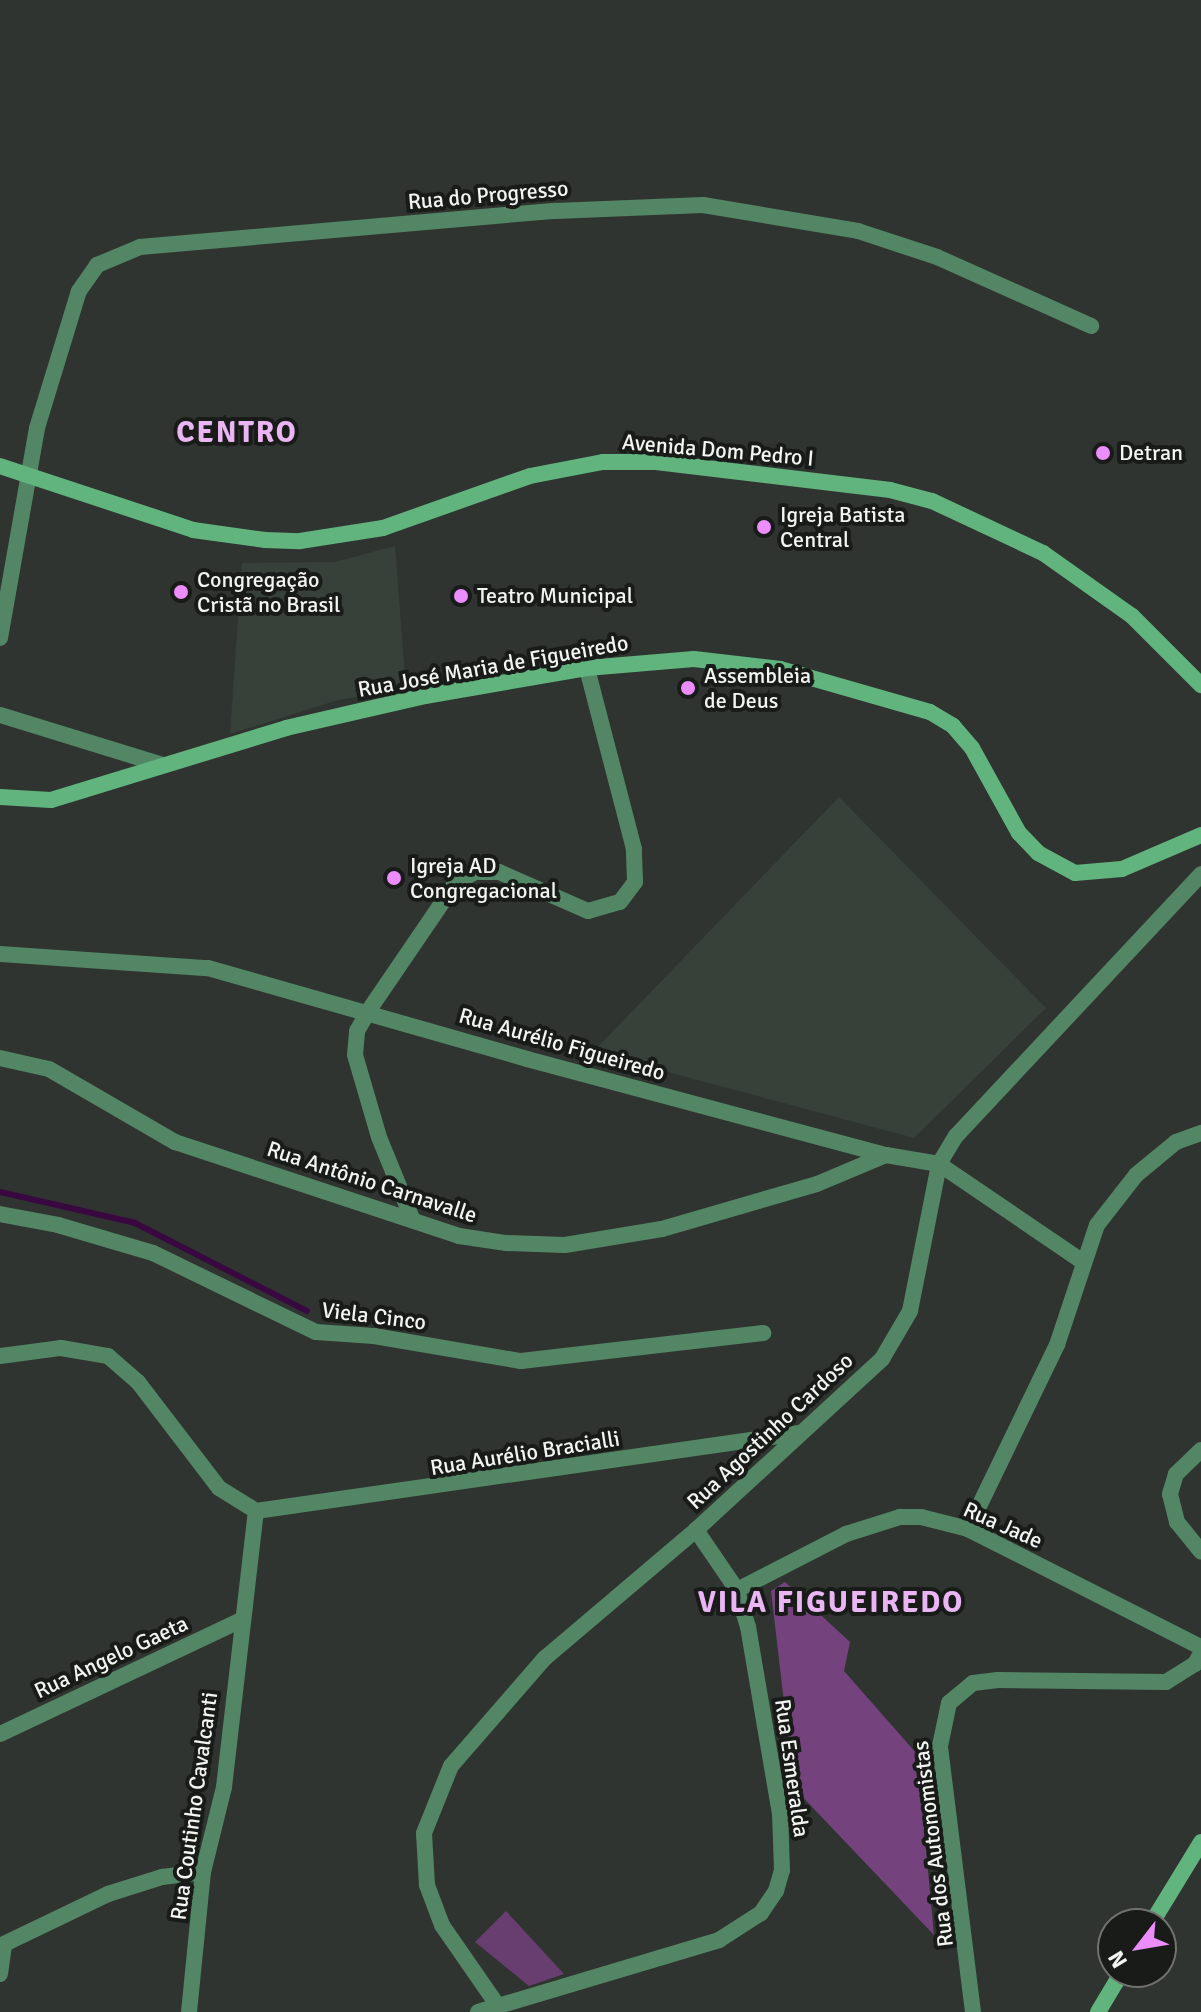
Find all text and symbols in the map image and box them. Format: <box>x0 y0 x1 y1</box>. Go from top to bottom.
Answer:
street label: Rua do Progresso <box>407 175 569 215</box>
district label: CENTRO <box>176 415 298 451</box>
street label: Avenida Dom Pedro I <box>621 428 815 472</box>
place label: Detran <box>1119 440 1183 466</box>
marker: Detran <box>1094 444 1112 462</box>
place label: Igreja Batista Central <box>780 501 905 552</box>
marker: Igreja Batista Central <box>755 518 773 536</box>
place label: Congregação Cristã no Brasil <box>197 566 341 618</box>
marker: Congregação Cristã no Brasil <box>172 583 190 601</box>
place label: Teatro Municipal <box>477 583 633 609</box>
marker: Teatro Municipal <box>452 587 470 605</box>
street label: Rua José Maria de Figueiredo <box>356 629 630 703</box>
place label: Assembleia de Deus <box>704 662 811 714</box>
marker: Assembleia de Deus <box>679 679 697 697</box>
place label: Igreja AD Congregacional <box>410 852 557 904</box>
marker: Igreja AD Congregacional <box>385 869 403 887</box>
street label: Rua Aurélio Figueiredo <box>456 1002 668 1086</box>
street label: Rua Antônio Carnavalle <box>264 1136 480 1228</box>
street label: Viela Cinco <box>320 1296 428 1336</box>
street label: Rua Agostinho Cardoso <box>682 1347 858 1515</box>
street label: Rua Aurélio Bracialli <box>428 1425 622 1481</box>
street label: Rua Jade <box>959 1496 1047 1554</box>
district label: VILA FIGUEIREDO <box>698 1585 964 1621</box>
street label: Rua Angelo Gaeta <box>30 1610 192 1704</box>
street label: Rua Coutinho Cavalcanti <box>165 1690 223 1922</box>
street label: Rua Esmeralda <box>769 1697 815 1839</box>
street label: Rua dos Autonomistas <box>907 1739 959 1949</box>
north arrow <box>1097 1908 1177 1988</box>
text: N <box>1102 1946 1133 1973</box>

